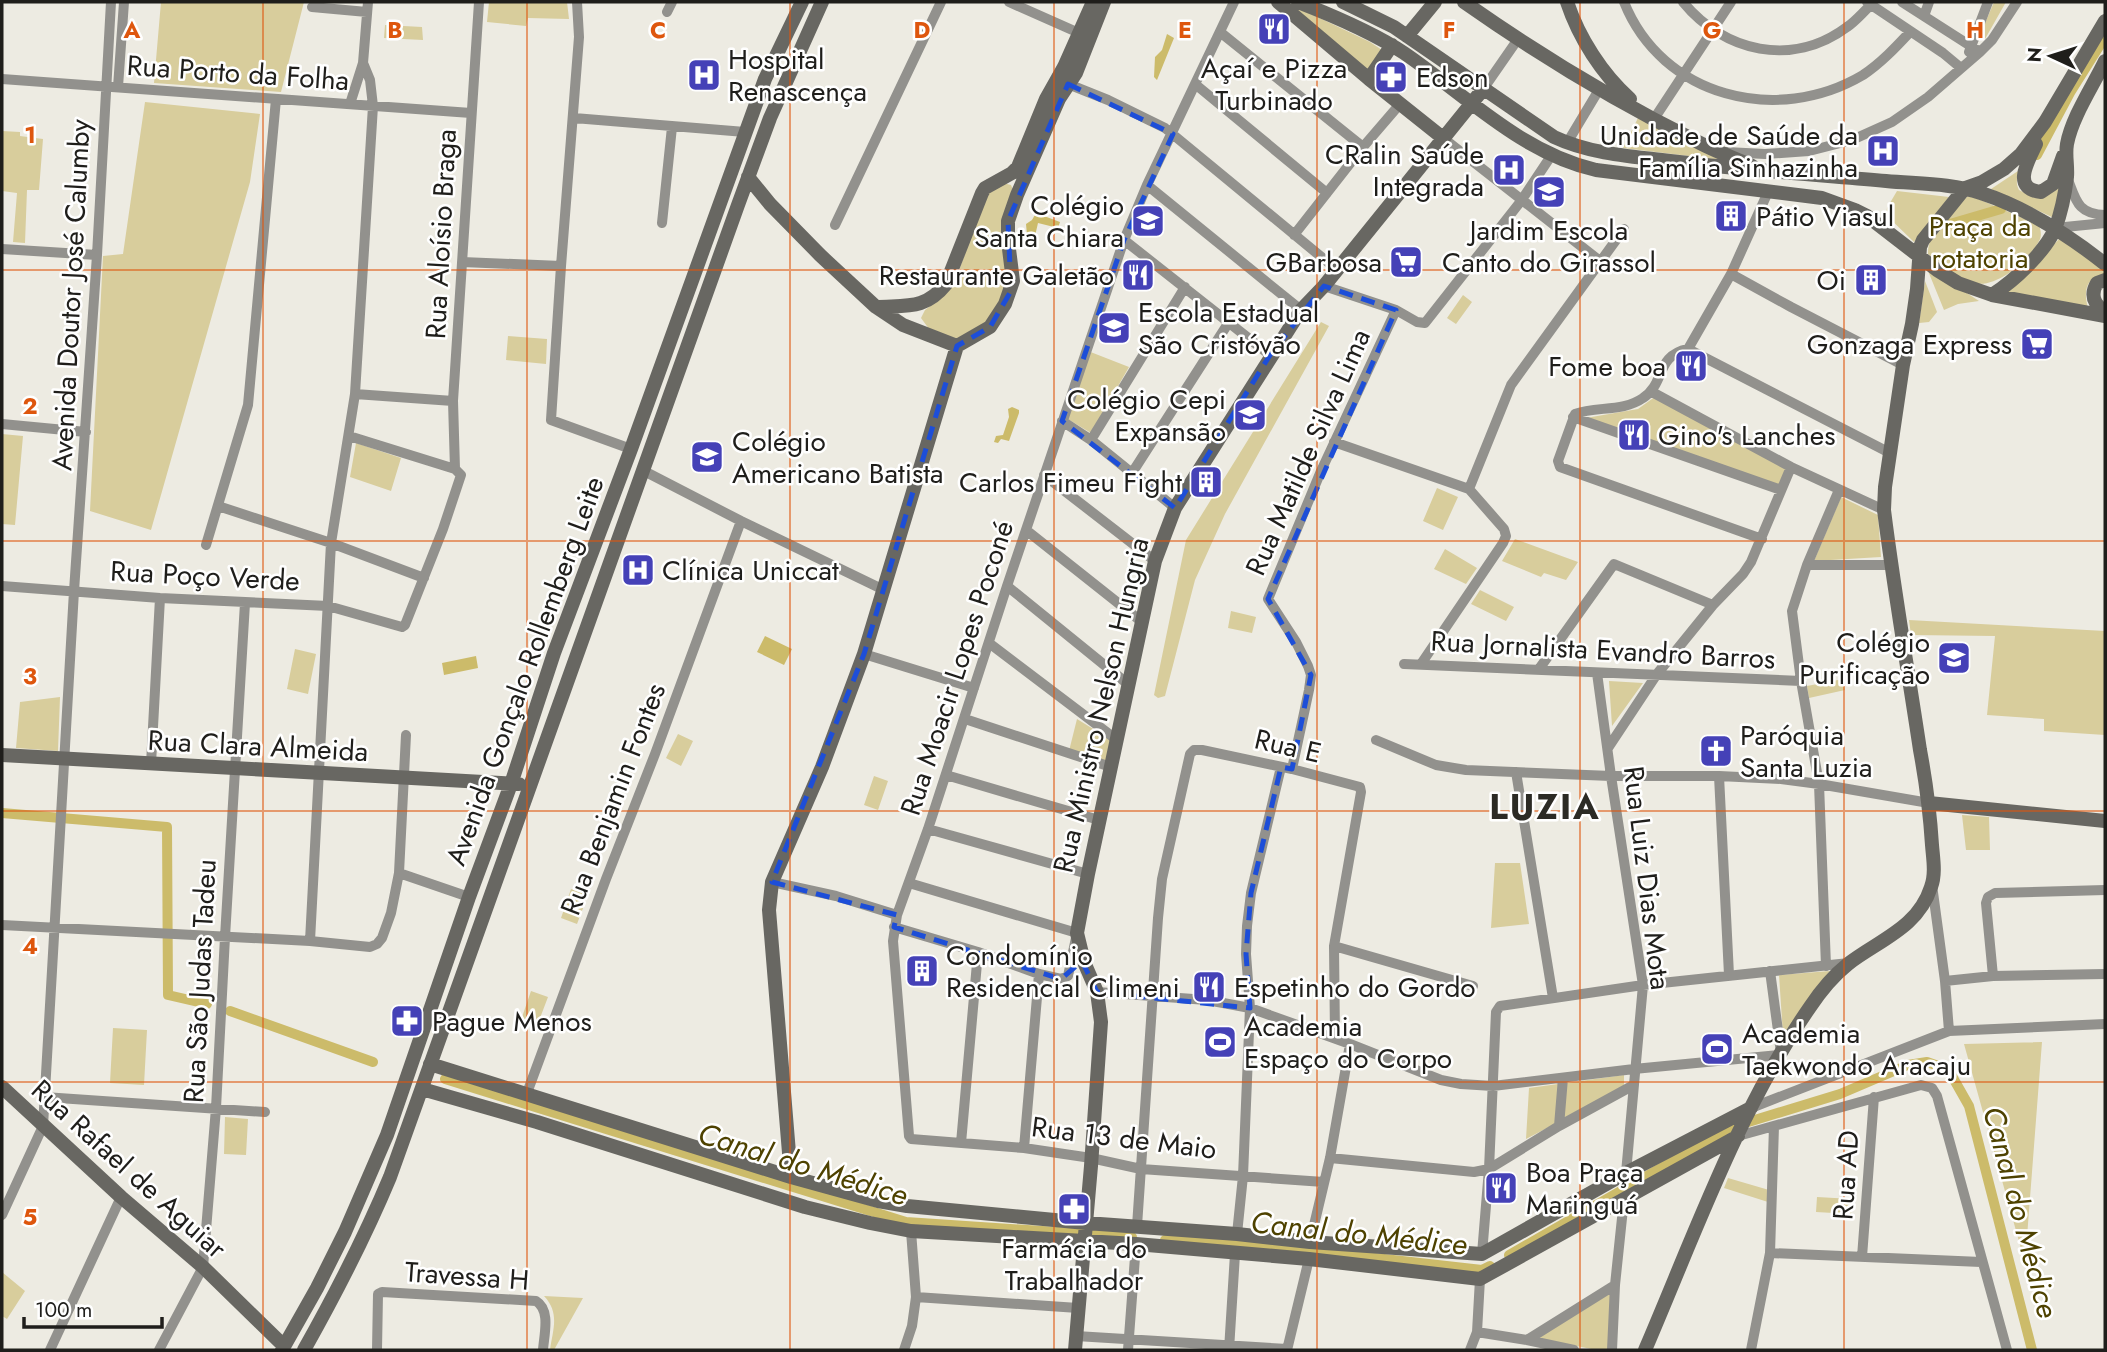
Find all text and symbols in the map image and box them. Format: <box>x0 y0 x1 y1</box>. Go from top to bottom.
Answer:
restaurant icon: Açaí e Pizza Turbinado <box>1255 10 1293 48</box>
text: A <box>123 13 141 47</box>
text: B <box>387 13 403 47</box>
text: C <box>650 13 666 47</box>
text: D <box>914 13 931 47</box>
text: E <box>1178 13 1192 47</box>
text: F <box>1443 13 1455 47</box>
text: G <box>1703 13 1721 47</box>
text: H <box>1966 13 1984 47</box>
north arrow <box>2016 21 2086 91</box>
place label: Hospital Renascença <box>728 39 867 112</box>
street label: Rua Porto da Folha <box>125 45 351 101</box>
text: N <box>2021 46 2049 63</box>
place label: Açaí e Pizza Turbinado <box>1201 48 1347 121</box>
hospital icon: Hospital Renascença <box>685 56 723 94</box>
place label: Edson <box>1416 57 1489 98</box>
pharmacy icon: Edson <box>1372 58 1410 96</box>
place label: Unidade de Saúde da Família Sinhazinha <box>1600 115 1858 188</box>
text: 1 <box>24 118 36 152</box>
street label: Avenida Doutor José Calumby <box>41 118 101 472</box>
street label: Rua Aloísio Braga <box>415 128 467 340</box>
hospital icon: Unidade de Saúde da Família Sinhazinha <box>1864 132 1902 170</box>
place label: CRalin Saúde Integrada <box>1325 134 1484 207</box>
hospital icon: CRalin Saúde Integrada <box>1490 151 1528 189</box>
school or university icon: Jardim Escola Canto do Girassol <box>1530 173 1568 211</box>
place label: Colégio Santa Chiara <box>974 185 1124 258</box>
place label: Pátio Viasul <box>1756 196 1894 237</box>
building icon: Pátio Viasul <box>1712 197 1750 235</box>
school or university icon: Colégio Santa Chiara <box>1129 202 1167 240</box>
park label: Praça da rotatoria <box>1929 206 2031 279</box>
place label: Jardim Escola Canto do Girassol <box>1442 210 1656 283</box>
place label: GBarbosa <box>1266 242 1382 283</box>
supermarket icon: GBarbosa <box>1387 243 1425 281</box>
place label: Restaurante Galetão <box>879 255 1114 296</box>
restaurant icon: Restaurante Galetão <box>1119 256 1157 294</box>
place label: Oi <box>1817 260 1846 301</box>
building icon: Oi <box>1852 261 1890 299</box>
place label: Escola Estadual São Cristóvão <box>1138 292 1319 365</box>
school or university icon: Escola Estadual São Cristóvão <box>1095 309 1133 347</box>
street label: Rua Matilde Silva Lima <box>1235 322 1381 582</box>
place label: Gonzaga Express <box>1807 324 2012 365</box>
supermarket icon: Gonzaga Express <box>2018 325 2056 363</box>
place label: Fome boa <box>1548 346 1666 387</box>
restaurant icon: Fome boa <box>1672 347 1710 385</box>
place label: Colégio Cepi Expansão <box>1067 379 1226 452</box>
text: 2 <box>22 389 38 423</box>
school or university icon: Colégio Cepi Expansão <box>1231 396 1269 434</box>
place label: Gino's Lanches <box>1658 415 1836 456</box>
restaurant icon: Gino's Lanches <box>1615 416 1653 454</box>
place label: Colégio Americano Batista <box>732 421 943 494</box>
school or university icon: Colégio Americano Batista <box>688 438 726 476</box>
place label: Carlos Fimeu Fight <box>959 462 1182 503</box>
building icon: Carlos Fimeu Fight <box>1187 463 1225 501</box>
street label: Avenida Gonçalo Rollemberg Leite <box>435 471 615 871</box>
street label: Rua Moacir Lopes Poconé <box>890 515 1024 821</box>
street label: Rua Ministro Nelson Hungria <box>1042 533 1160 877</box>
place label: Clínica Uniccat <box>662 550 839 591</box>
street label: Rua Poço Verde <box>109 551 301 601</box>
hospital icon: Clínica Uniccat <box>619 551 657 589</box>
street label: Rua Jornalista Evandro Barros <box>1430 621 1776 679</box>
place label: Colégio Purificação <box>1799 622 1930 695</box>
school or university icon: Colégio Purificação <box>1935 639 1973 677</box>
text: 3 <box>23 659 37 693</box>
street label: Rua Benjamin Fontes <box>550 677 676 921</box>
place label: Paróquia Santa Luzia <box>1740 715 1872 788</box>
street label: Rua E <box>1250 718 1326 774</box>
street label: Rua Clara Almeida <box>147 720 369 772</box>
church icon: Paróquia Santa Luzia <box>1697 732 1735 770</box>
street label: Rua Luiz Dias Mota <box>1613 764 1681 992</box>
district label: LUZIA <box>1489 782 1601 832</box>
street label: Rua São Judas Tadeu <box>173 858 227 1104</box>
text: 4 <box>22 929 38 963</box>
place label: Condomínio Residencial Climeni <box>946 935 1180 1008</box>
building icon: Condomínio Residencial Climeni <box>903 952 941 990</box>
place label: Espetinho do Gordo <box>1234 967 1476 1008</box>
restaurant icon: Espetinho do Gordo <box>1190 968 1228 1006</box>
place label: Pague Menos <box>432 1001 592 1042</box>
pharmacy icon: Pague Menos <box>388 1002 426 1040</box>
place label: Academia Espaço do Corpo <box>1244 1006 1452 1079</box>
place label: Academia Taekwondo Aracaju <box>1742 1013 1971 1086</box>
sports icon: Academia Espaço do Corpo <box>1201 1023 1239 1061</box>
sports icon: Academia Taekwondo Aracaju <box>1698 1030 1736 1068</box>
street label: Rua Rafael de Aguiar <box>22 1070 236 1268</box>
water label: Canal do Médice <box>1972 1101 2070 1323</box>
street label: Rua 13 de Maio <box>1029 1106 1219 1170</box>
water label: Canal do Médice <box>693 1112 913 1216</box>
street label: Rua AD <box>1822 1129 1870 1221</box>
place label: Boa Praça Maringuá <box>1526 1152 1644 1225</box>
restaurant icon: Boa Praça Maringuá <box>1482 1169 1520 1207</box>
pharmacy icon: Farmácia do Trabalhador <box>1055 1190 1093 1228</box>
text: 5 <box>23 1200 37 1234</box>
water label: Canal do Médice <box>1249 1200 1469 1266</box>
place label: Farmácia do Trabalhador <box>1001 1228 1147 1301</box>
street label: Travessa H <box>403 1251 531 1301</box>
scale bar <box>24 1286 163 1330</box>
text: 100 m <box>35 1295 92 1325</box>

